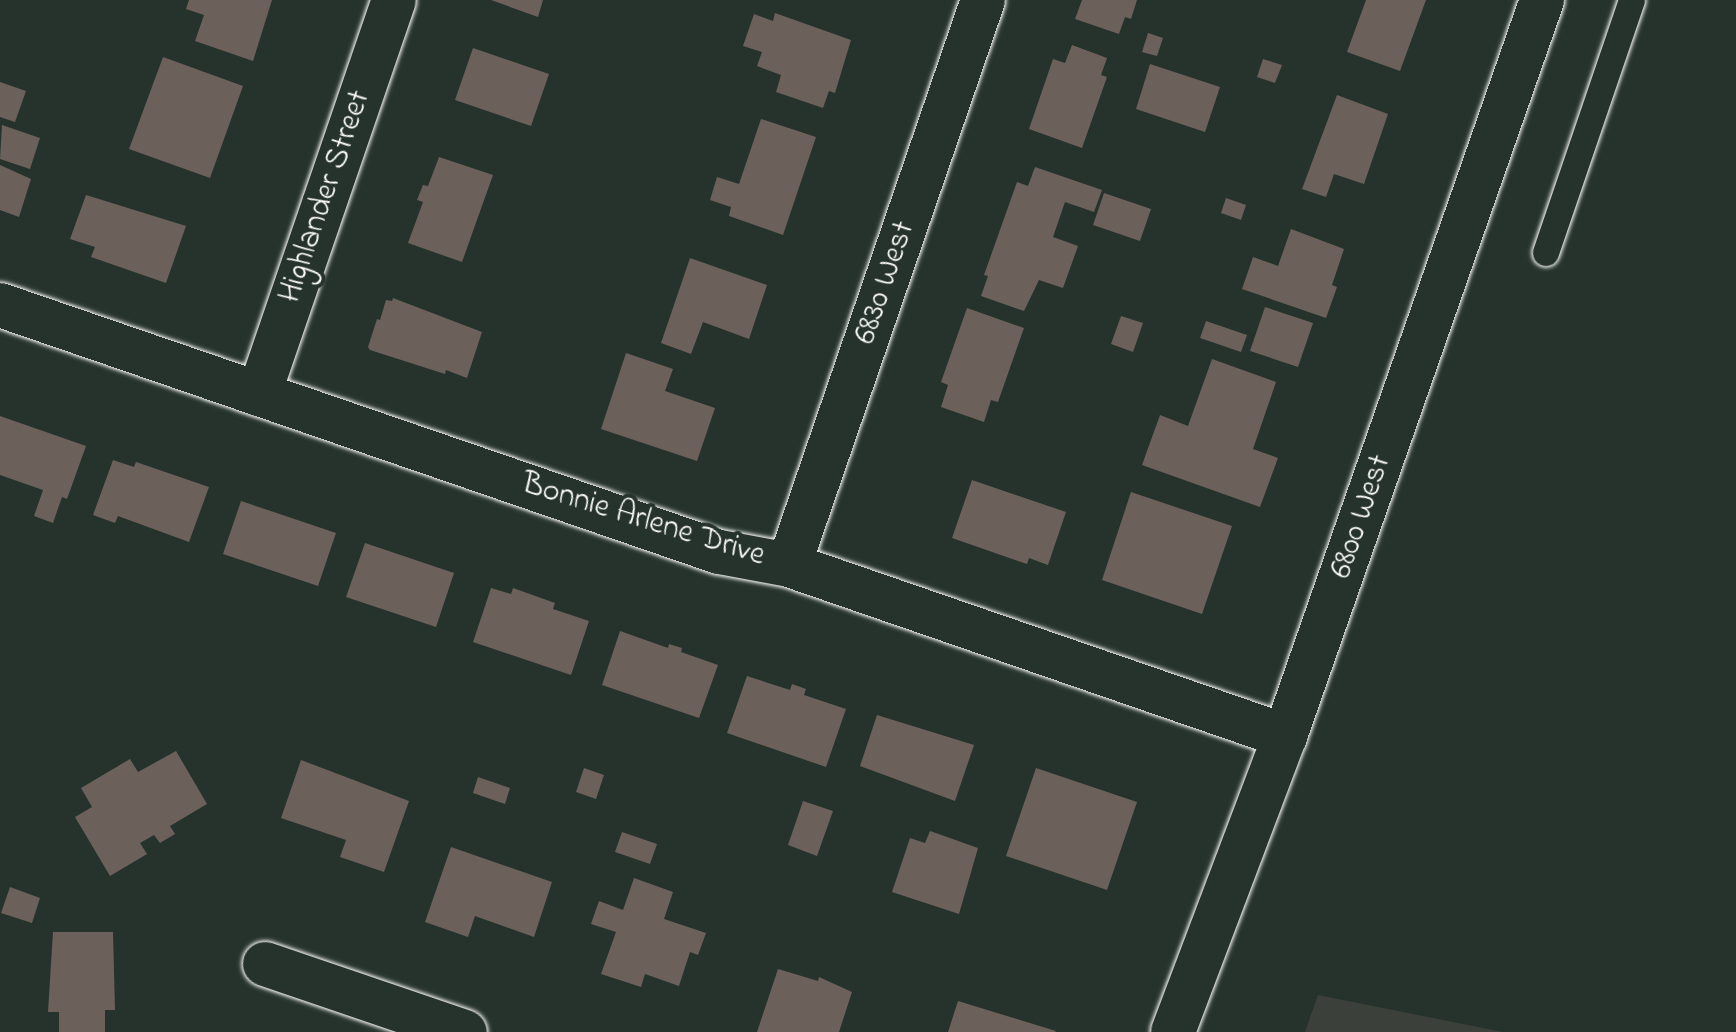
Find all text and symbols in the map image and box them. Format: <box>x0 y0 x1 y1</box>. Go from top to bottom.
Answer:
street label: Highlander Street <box>272 86 380 308</box>
street label: 6830 West <box>847 217 925 349</box>
street label: 6800 West <box>1323 450 1401 584</box>
street label: Bonnie Arlene Drive <box>517 466 769 576</box>

